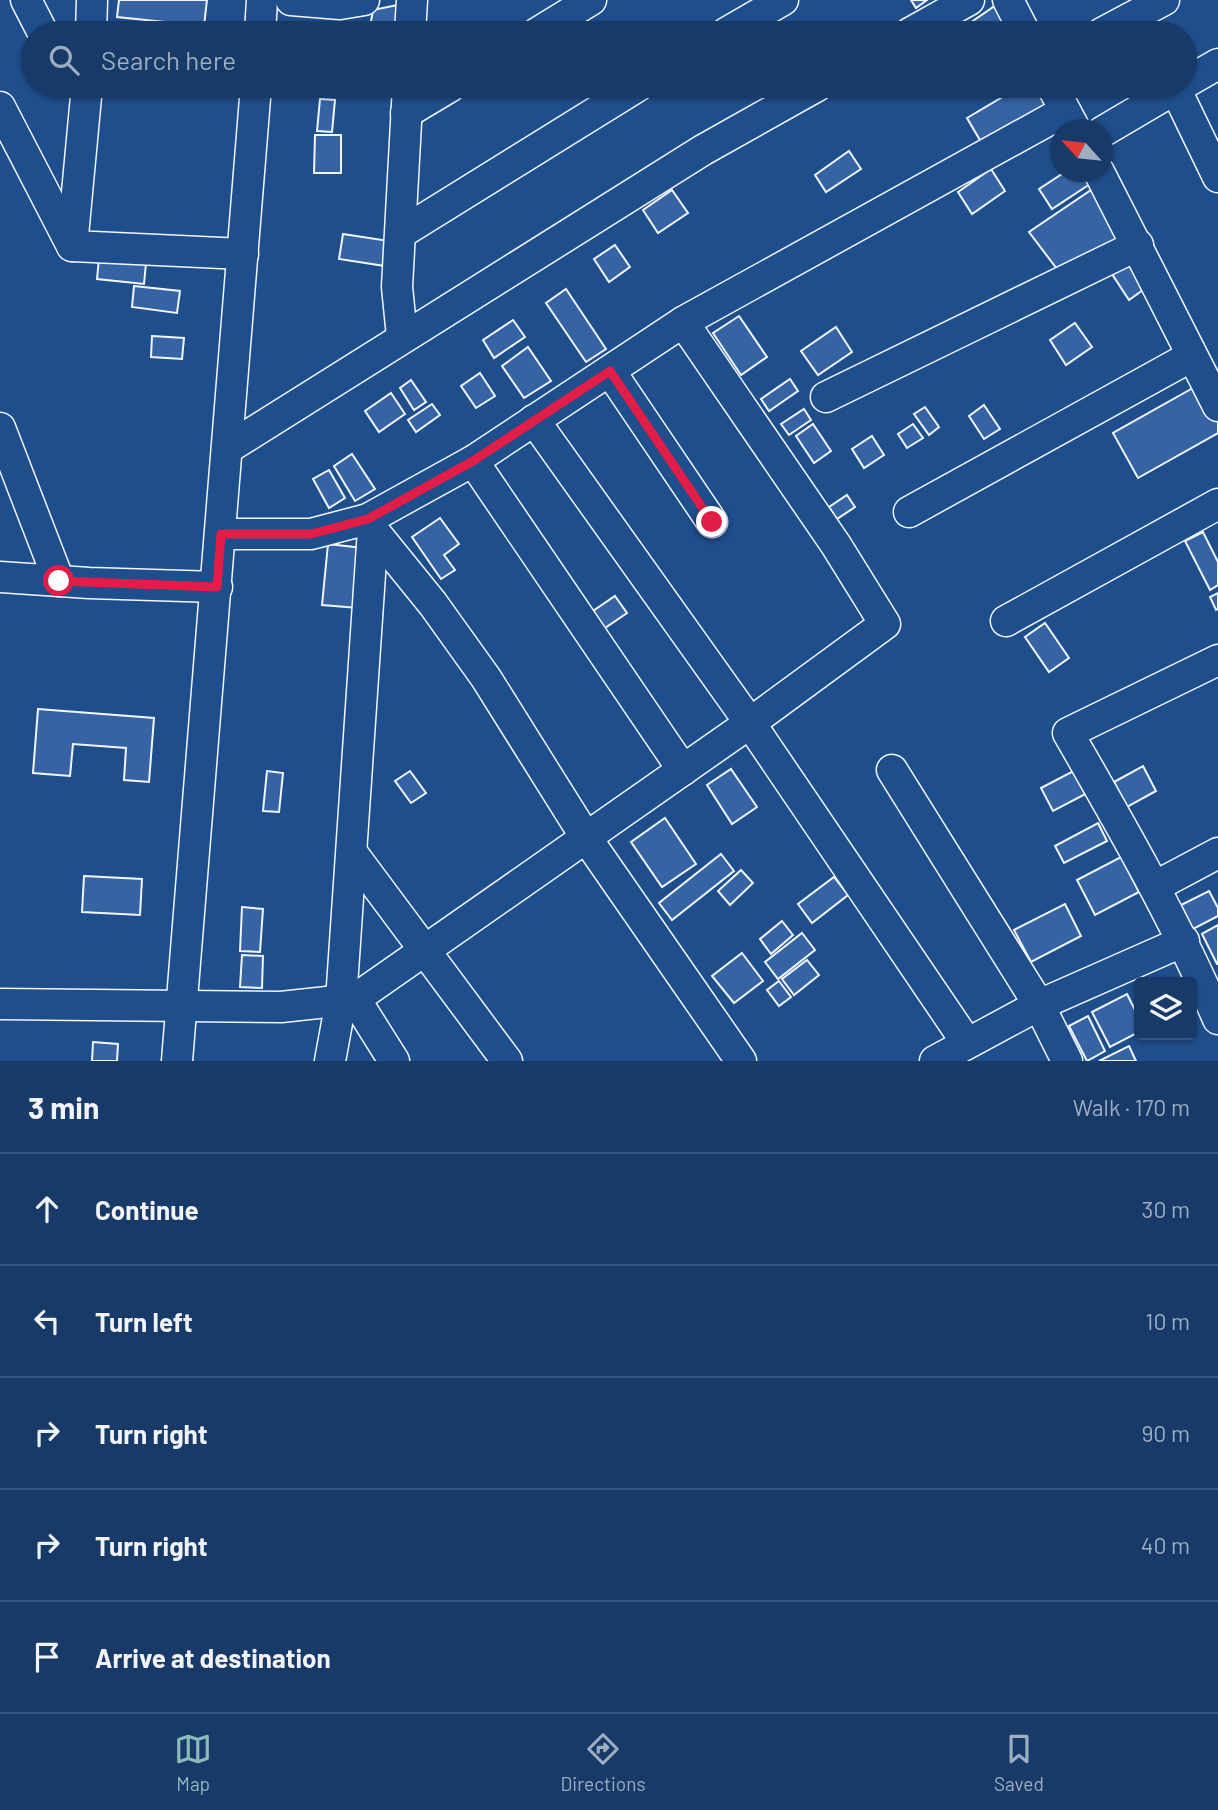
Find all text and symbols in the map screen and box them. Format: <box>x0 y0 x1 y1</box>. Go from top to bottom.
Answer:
search box <box>21 21 1197 98</box>
icon: search <box>45 41 83 79</box>
text: Search here <box>101 44 236 75</box>
north arrow <box>1050 119 1113 182</box>
route end <box>696 506 727 537</box>
route start <box>43 565 74 596</box>
map controls <box>1134 977 1197 1040</box>
button: layers <box>1134 977 1197 1040</box>
text: 3 min <box>28 1089 99 1125</box>
text: Walk · 170 m <box>1073 1093 1190 1121</box>
icon: ahead <box>28 1190 66 1228</box>
text: Continue <box>95 1194 199 1225</box>
text: 30 m <box>1142 1195 1190 1223</box>
icon: left <box>28 1302 66 1340</box>
text: Turn left <box>95 1306 193 1337</box>
text: 10 m <box>1145 1307 1190 1335</box>
icon: right <box>28 1414 66 1452</box>
text: Turn right <box>95 1418 208 1449</box>
text: 90 m <box>1141 1419 1190 1447</box>
icon: right <box>28 1526 66 1564</box>
text: Turn right <box>95 1530 208 1561</box>
text: 40 m <box>1141 1531 1190 1559</box>
icon: arrive <box>28 1638 66 1676</box>
text: Arrive at destination <box>95 1642 331 1673</box>
tab: Map <box>174 1730 212 1795</box>
tab: Directions <box>561 1730 646 1795</box>
tab: Saved <box>994 1730 1044 1795</box>

